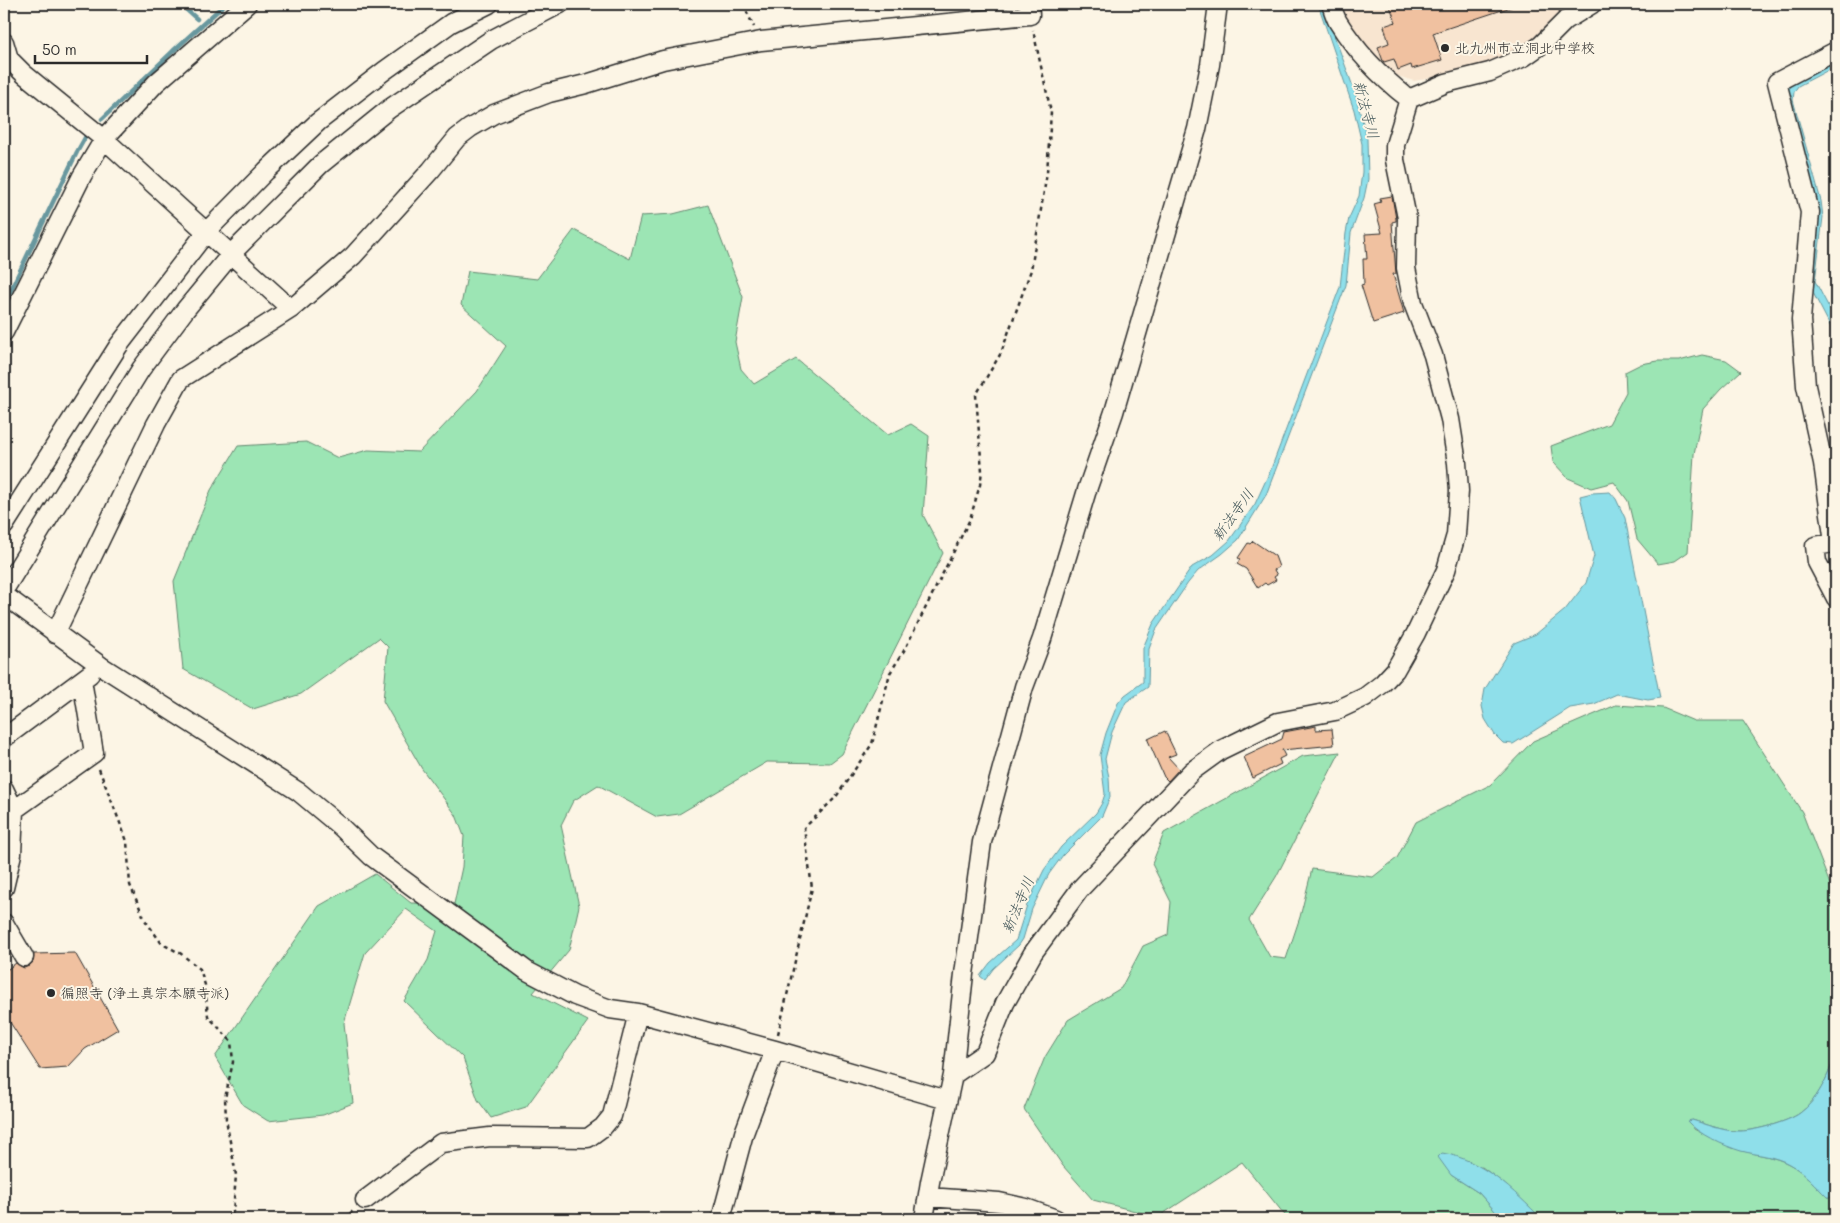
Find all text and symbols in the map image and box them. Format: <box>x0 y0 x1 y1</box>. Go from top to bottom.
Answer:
scale bar <box>35 32 148 64</box>
place label: 北九州市立洞北中学校 <box>1455 38 1595 57</box>
text: 50 m <box>42 39 77 59</box>
marker: 北九州市立洞北中学校 <box>1439 42 1451 54</box>
water label: 新法寺川 <box>1350 78 1384 141</box>
water label: 新法寺川 <box>1206 484 1258 545</box>
water label: 新法寺川 <box>996 873 1038 936</box>
place label: 徧照寺 (浄土真宗本願寺派) <box>61 983 229 1002</box>
marker: 徧照寺 (浄土真宗本願寺派) <box>45 987 57 999</box>

